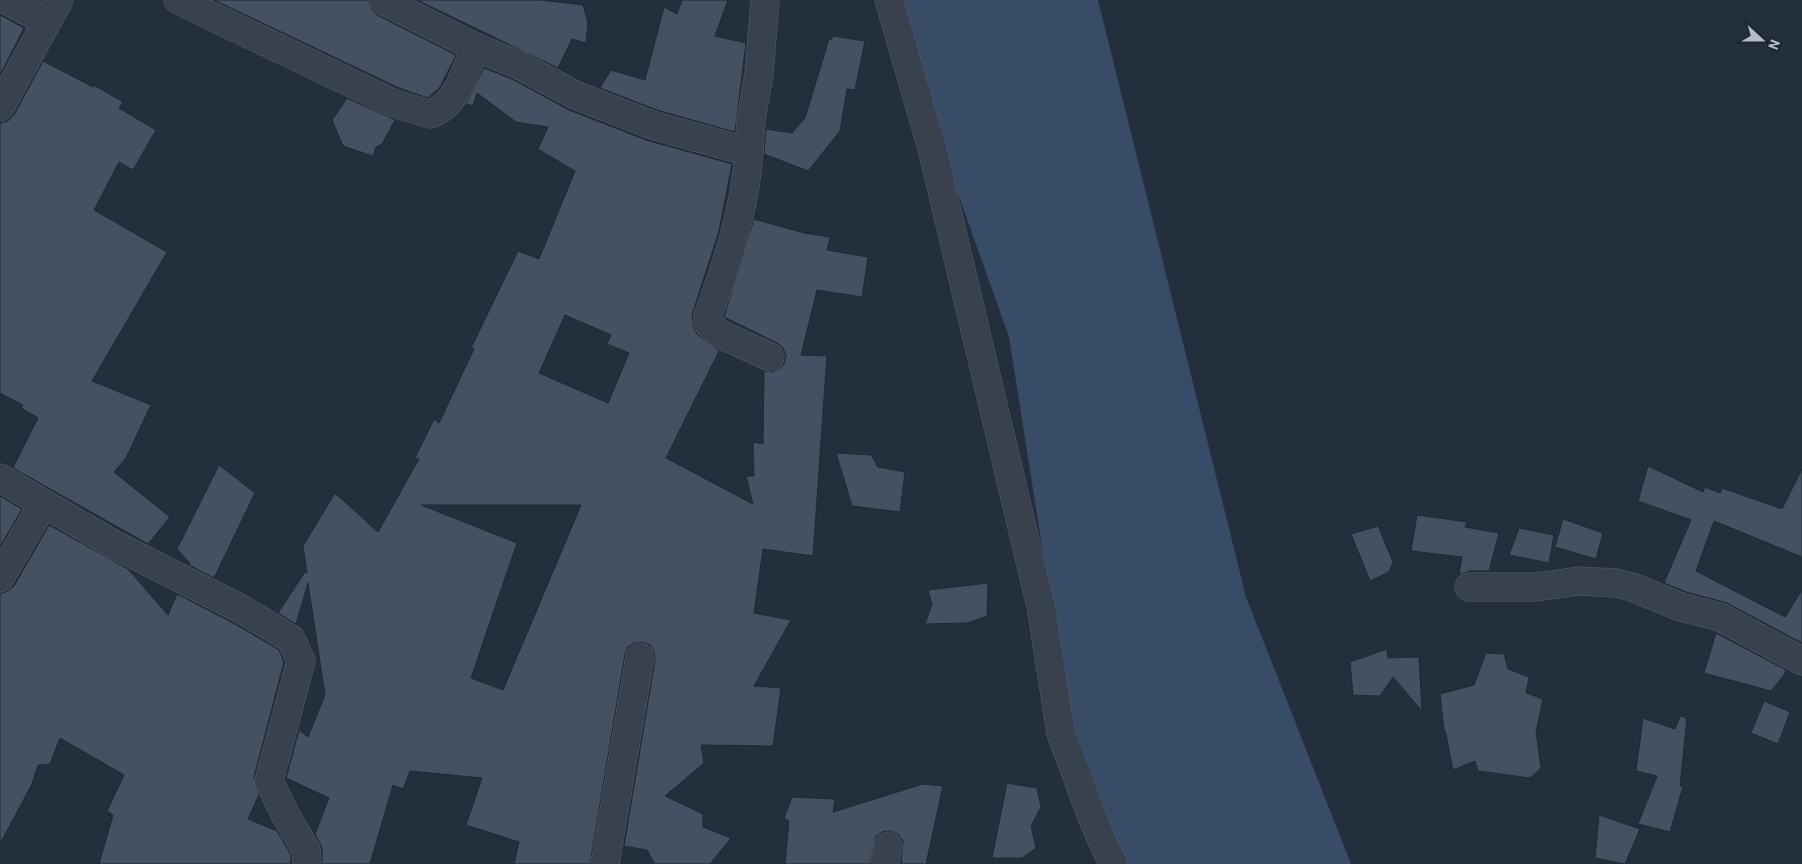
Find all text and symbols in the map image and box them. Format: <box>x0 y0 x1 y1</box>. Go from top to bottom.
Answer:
north arrow <box>1737 15 1787 65</box>
text: N <box>1765 37 1784 52</box>

